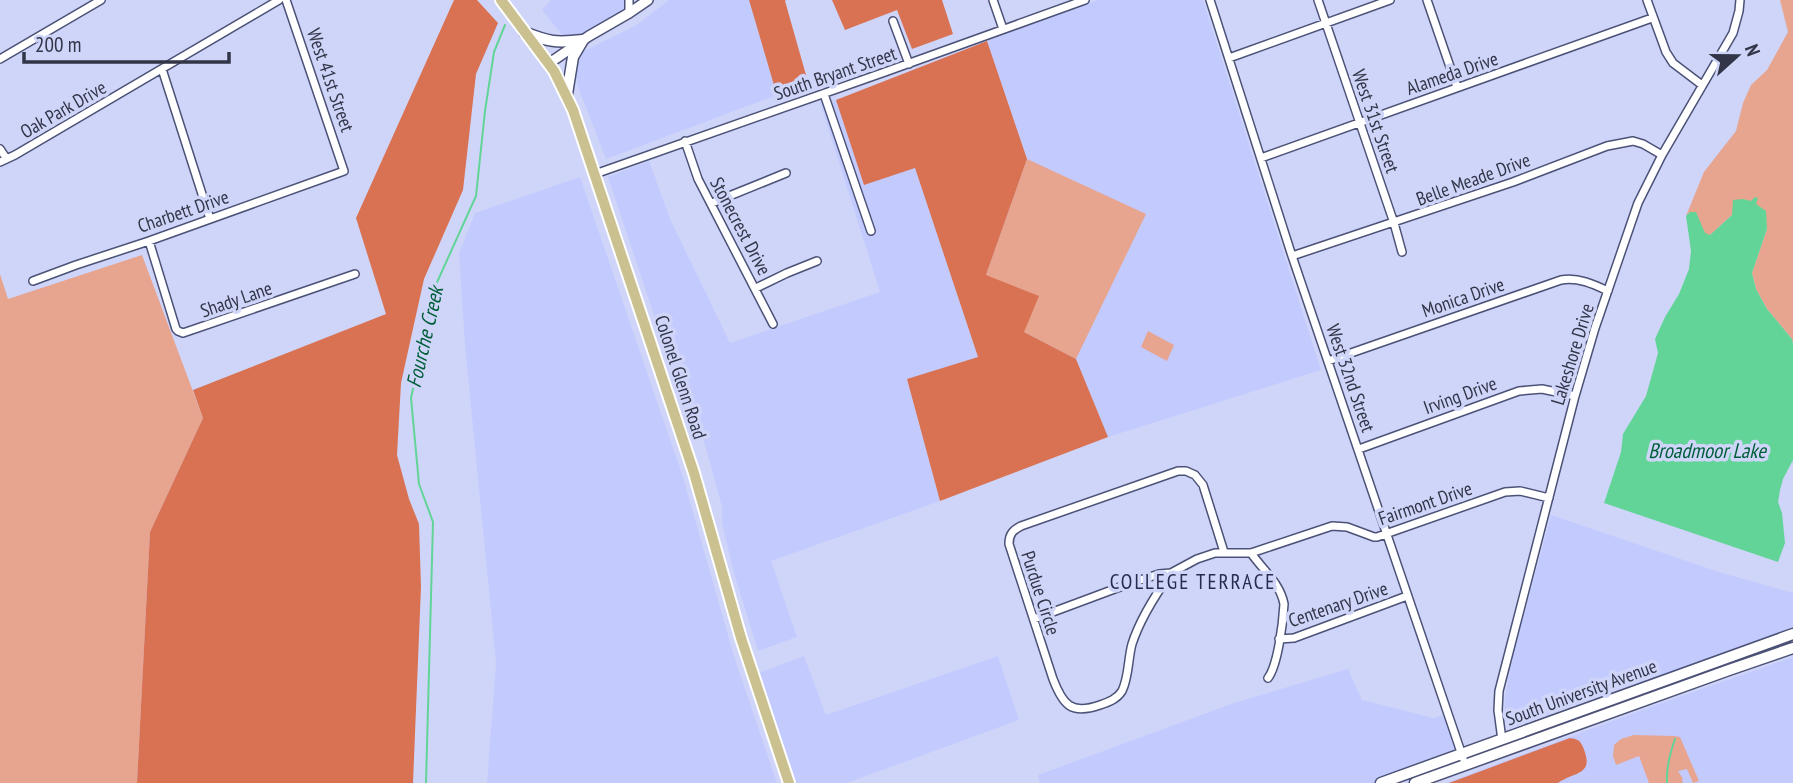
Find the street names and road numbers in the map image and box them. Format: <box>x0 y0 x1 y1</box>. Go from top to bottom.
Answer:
street label: West 41st Street <box>302 25 360 136</box>
street label: South Bryant Street <box>771 41 900 105</box>
street label: Alameda Drive <box>1403 46 1501 100</box>
street label: West 31st Street <box>1347 66 1405 177</box>
street label: Oak Park Drive <box>16 75 110 143</box>
street label: Belle Meade Drive <box>1413 147 1533 211</box>
street label: Stonecrest Drive <box>705 173 777 279</box>
street label: Charbett Drive <box>134 184 232 238</box>
street label: Monica Drive <box>1419 272 1508 322</box>
street label: Shady Lane <box>197 276 275 322</box>
street label: Lakeshore Drive <box>1545 300 1599 408</box>
street label: Colonel Glenn Road <box>650 312 712 442</box>
street label: West 32nd Street <box>1321 321 1381 436</box>
street label: Irving Drive <box>1420 371 1500 419</box>
street label: Fairmont Drive <box>1375 476 1475 530</box>
street label: Purdue Circle <box>1016 548 1066 638</box>
street label: Centenary Drive <box>1285 576 1391 632</box>
street label: South University Avenue <box>1502 654 1660 730</box>

